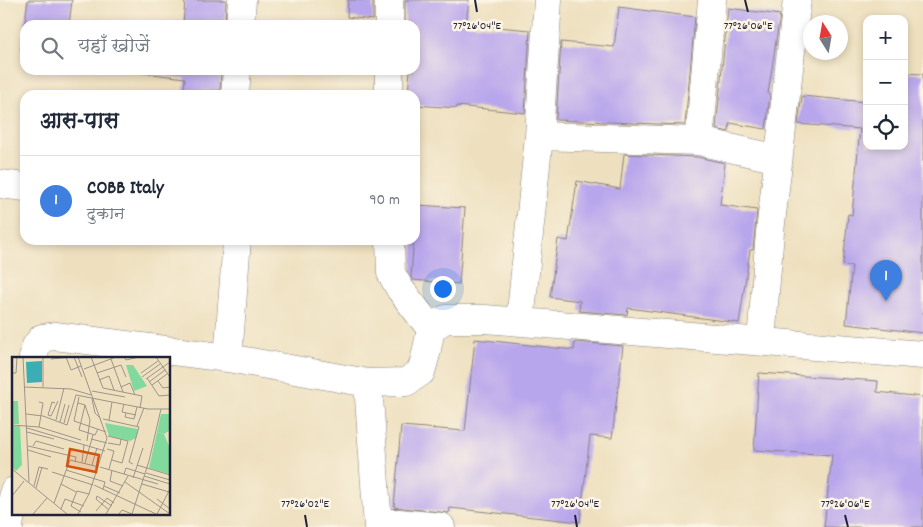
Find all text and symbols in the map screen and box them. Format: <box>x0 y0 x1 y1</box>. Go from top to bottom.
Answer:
north arrow <box>803 15 848 60</box>
map controls <box>863 15 908 150</box>
button: + <box>863 15 908 60</box>
text: 77°26'04"E <box>453 18 501 35</box>
text: 77°26'06"E <box>724 18 773 35</box>
search box <box>20 20 420 75</box>
icon: search <box>38 34 66 62</box>
text: यहाँ खोजें <box>78 34 150 61</box>
button: − <box>863 60 908 105</box>
button: locate <box>863 105 908 150</box>
text: आस-पास <box>40 108 119 138</box>
text: COBB Italy <box>87 176 164 203</box>
text: 1 <box>54 189 58 212</box>
text: 90 m <box>369 189 400 212</box>
text: दुकान <box>87 203 125 226</box>
pin: 1 <box>870 260 902 301</box>
your location <box>430 276 456 302</box>
inset map <box>12 357 170 514</box>
text: 77°26'02"E <box>281 496 330 513</box>
text: 77°26'04"E <box>551 496 599 513</box>
text: 77°26'06"E <box>821 496 870 513</box>

